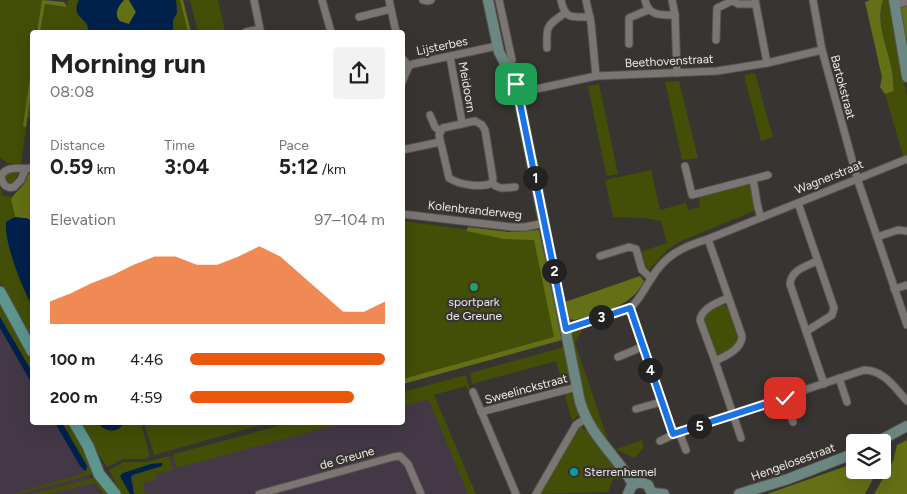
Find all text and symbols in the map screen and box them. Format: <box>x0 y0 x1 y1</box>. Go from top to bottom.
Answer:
street label: Lijsterbes <box>415 34 469 58</box>
text: Morning run <box>50 46 206 80</box>
button: share <box>333 47 385 99</box>
street label: Beethovenstraat <box>624 52 714 70</box>
street label: Bartokstraat <box>828 53 858 121</box>
street label: Meidoorn <box>456 61 478 114</box>
pin <box>495 63 537 105</box>
icon: arrive <box>502 70 530 98</box>
text: 08:08 <box>50 82 94 101</box>
text: Distance <box>50 137 105 154</box>
text: Time <box>164 137 195 154</box>
text: Pace <box>279 137 309 154</box>
text: 0.59 <box>50 154 93 179</box>
text: 3:04 <box>164 154 209 179</box>
text: 5:12 <box>279 154 318 179</box>
street label: Wagnerstraat <box>793 157 866 197</box>
text: km <box>93 161 115 178</box>
text: /km <box>318 161 346 178</box>
pin: 1 <box>522 166 548 190</box>
text: 1 <box>533 170 538 187</box>
street label: Kolenbranderweg <box>427 198 523 222</box>
text: Elevation <box>50 210 116 229</box>
text: 97–104 m <box>314 210 385 229</box>
pin: 2 <box>542 258 566 284</box>
text: 2 <box>550 263 559 280</box>
marker: sportpark de Greune <box>468 281 480 293</box>
place label: sportpark de Greune <box>446 295 503 323</box>
pin: 3 <box>588 304 614 330</box>
text: 3 <box>598 309 605 326</box>
text: 100 m <box>50 350 95 369</box>
text: 4:46 <box>130 350 163 369</box>
pin: 4 <box>638 358 662 382</box>
text: 4 <box>646 362 655 379</box>
street label: Sweelinckstraat <box>483 371 569 407</box>
pin <box>764 377 806 419</box>
icon: check <box>771 384 799 412</box>
text: 200 m <box>50 388 98 407</box>
text: 4:59 <box>130 388 162 407</box>
pin: 5 <box>686 414 712 438</box>
text: 5 <box>695 418 704 435</box>
map controls <box>846 434 891 479</box>
button: layers <box>846 434 891 479</box>
street label: Hengelosestraat <box>749 440 837 484</box>
street label: de Greune <box>318 443 376 472</box>
place label: Sterrenhemel <box>584 465 656 479</box>
marker: Sterrenhemel <box>568 466 580 478</box>

